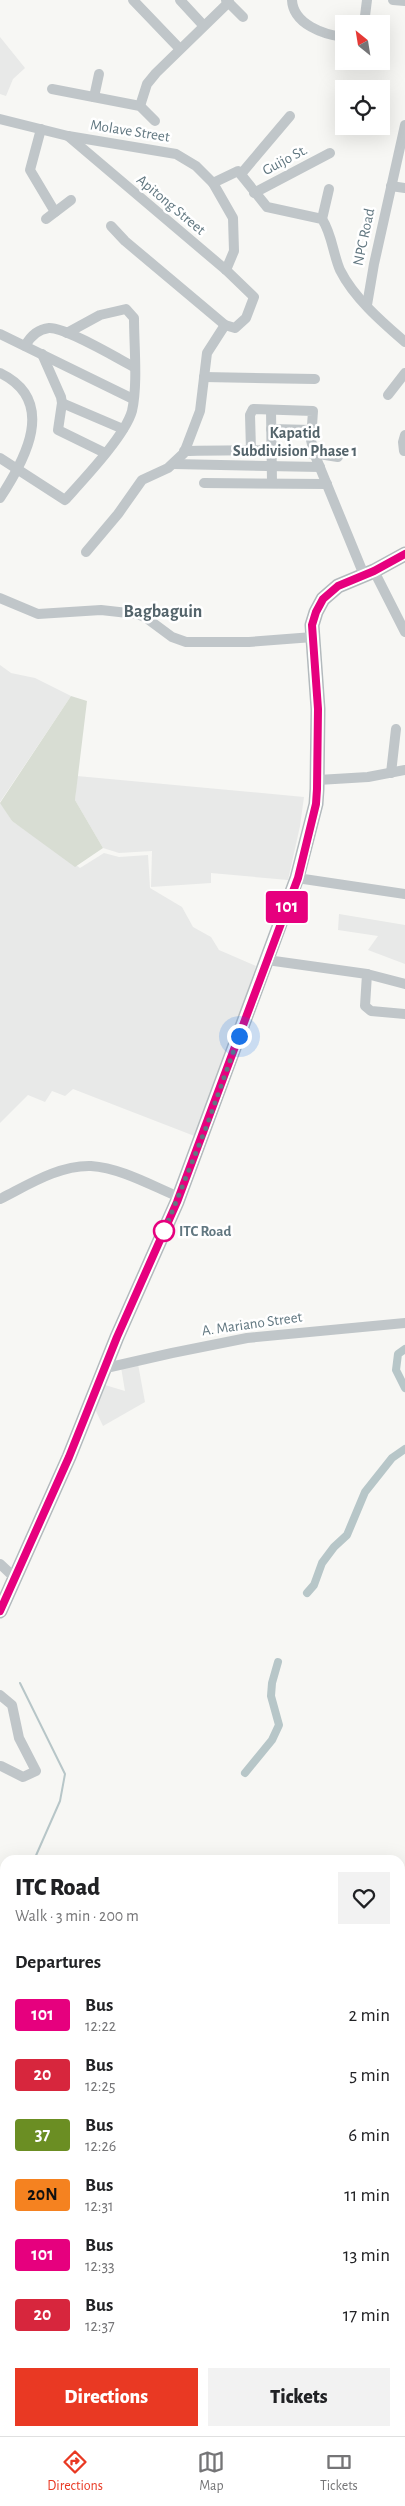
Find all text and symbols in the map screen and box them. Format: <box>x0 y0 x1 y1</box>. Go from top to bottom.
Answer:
north arrow <box>335 15 390 70</box>
map controls <box>335 15 390 135</box>
button: locate <box>335 80 390 135</box>
street label: Molave Street <box>89 117 171 145</box>
street label: Guijo St. <box>260 142 310 178</box>
street label: Apitong Street <box>134 172 208 238</box>
street label: NPC Road <box>351 207 377 267</box>
district label: Kapatid Subdivision Phase 1 <box>233 425 357 459</box>
district label: Bagbaguin <box>124 603 202 621</box>
line badge: 101 <box>258 891 316 923</box>
text: 101 <box>276 898 298 916</box>
your location <box>227 1024 252 1049</box>
marker: ITC Road <box>153 1220 175 1242</box>
place label: ITC Road <box>179 1224 231 1239</box>
street label: A. Mariano Street <box>201 1310 303 1338</box>
button: heart <box>338 1872 390 1924</box>
text: ITC Road <box>15 1876 100 1900</box>
text: Walk · 3 min · 200 m <box>15 1908 139 1924</box>
text: Departures <box>15 1953 101 1972</box>
text: Bus <box>85 1996 113 2015</box>
text: 101 <box>31 2006 54 2024</box>
text: 2 min <box>349 2006 390 2025</box>
text: 12:22 <box>85 2018 116 2034</box>
text: Bus <box>85 2056 113 2075</box>
text: 20 <box>34 2066 51 2084</box>
text: 5 min <box>349 2066 390 2085</box>
text: 12:25 <box>85 2078 115 2094</box>
text: Bus <box>85 2116 113 2135</box>
text: 37 <box>35 2126 50 2144</box>
text: 6 min <box>348 2126 390 2145</box>
text: 12:26 <box>85 2138 116 2154</box>
text: Bus <box>85 2176 113 2195</box>
text: 20N <box>27 2186 58 2204</box>
text: 11 min <box>344 2186 390 2205</box>
text: 12:31 <box>85 2198 114 2214</box>
text: Bus <box>85 2236 113 2255</box>
text: 101 <box>31 2246 54 2264</box>
text: 13 min <box>343 2246 390 2265</box>
text: 12:33 <box>85 2258 115 2274</box>
text: Bus <box>85 2296 113 2315</box>
text: 20 <box>34 2306 51 2324</box>
text: 17 min <box>343 2306 390 2325</box>
text: 12:37 <box>85 2318 115 2334</box>
button: Directions <box>15 2368 198 2426</box>
button: Tickets <box>208 2368 390 2426</box>
tab: Directions <box>47 2448 103 2495</box>
tab: Map <box>197 2448 225 2495</box>
tab: Tickets <box>320 2448 358 2495</box>

